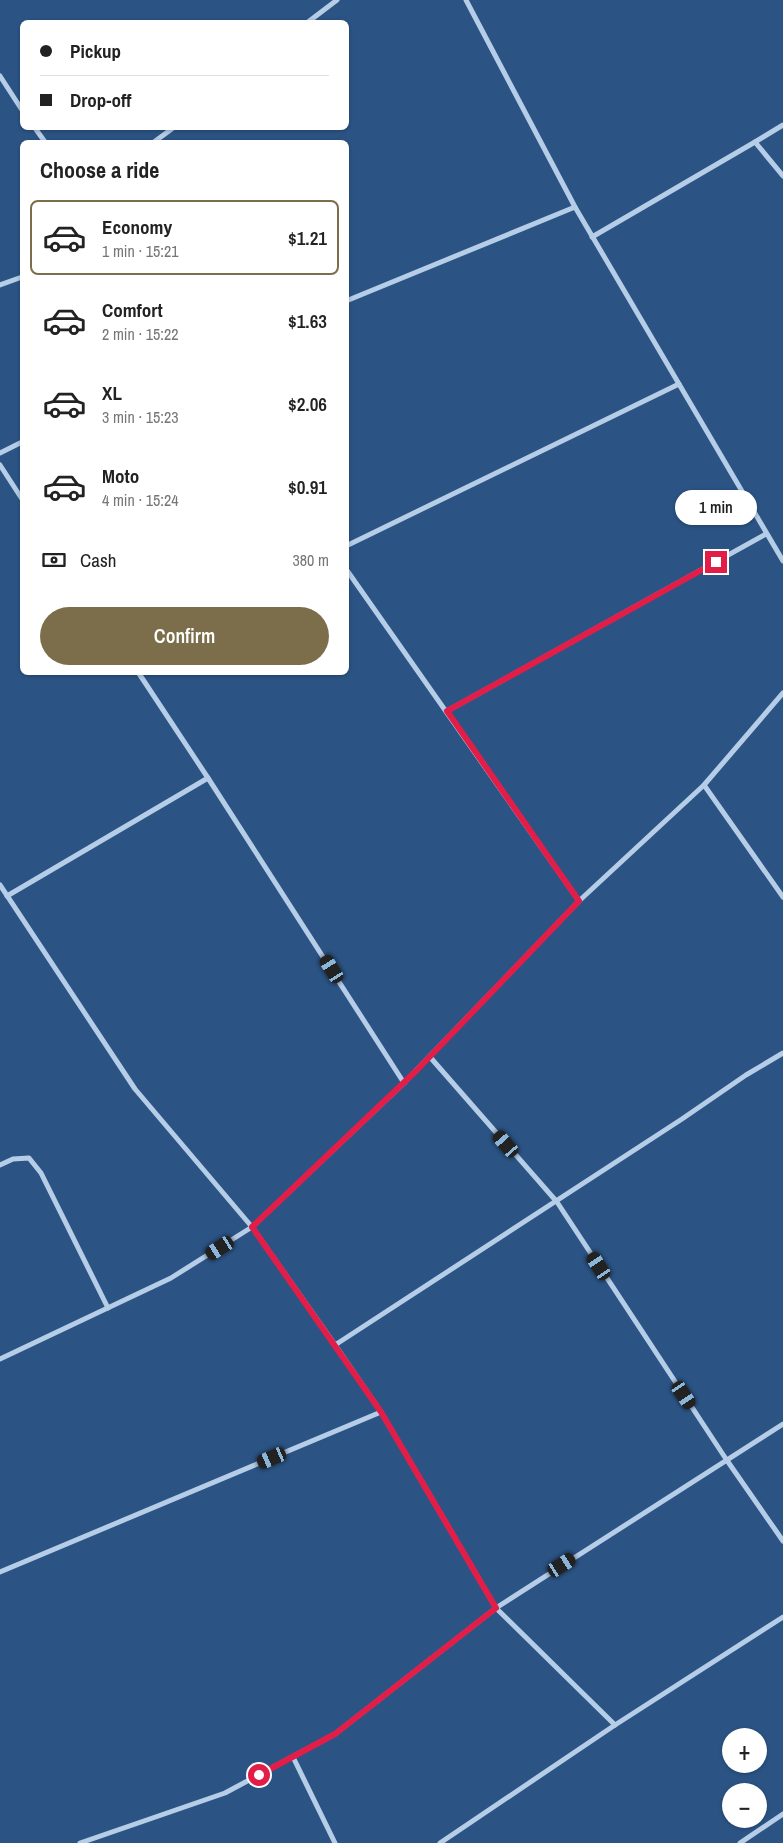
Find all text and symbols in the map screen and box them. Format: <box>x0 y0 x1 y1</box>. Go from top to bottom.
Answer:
text: Pickup <box>70 38 121 64</box>
text: Drop-off <box>70 87 131 113</box>
text: Choose a ride <box>40 155 159 185</box>
text: Economy <box>102 214 172 240</box>
icon: car <box>42 215 87 260</box>
text: $1.21 <box>288 225 327 251</box>
text: 1 min · 15:21 <box>102 240 179 262</box>
text: Comfort <box>102 297 163 323</box>
icon: car <box>42 298 87 343</box>
text: $1.63 <box>288 308 327 334</box>
text: 2 min · 15:22 <box>102 323 179 345</box>
text: XL <box>102 380 122 406</box>
icon: car <box>42 381 87 426</box>
text: $2.06 <box>288 391 327 417</box>
text: 3 min · 15:23 <box>102 406 179 428</box>
text: Moto <box>102 463 139 489</box>
icon: car <box>42 464 87 509</box>
text: $0.91 <box>288 474 327 500</box>
text: 4 min · 15:24 <box>102 489 179 511</box>
callout: 1 min <box>675 490 757 524</box>
text: 1 min <box>699 496 733 518</box>
icon: cash <box>40 546 68 574</box>
text: Cash <box>80 547 116 573</box>
text: 380 m <box>293 549 329 571</box>
route end <box>705 551 727 573</box>
button: Confirm <box>40 607 329 665</box>
car <box>317 952 346 986</box>
car <box>490 1128 521 1160</box>
car <box>203 1234 236 1262</box>
car <box>584 1249 613 1283</box>
car <box>669 1378 698 1412</box>
car <box>255 1445 288 1471</box>
car <box>545 1551 578 1579</box>
map controls <box>722 1728 767 1828</box>
button: + <box>722 1728 767 1773</box>
route start <box>248 1764 270 1786</box>
button: − <box>722 1783 767 1828</box>

